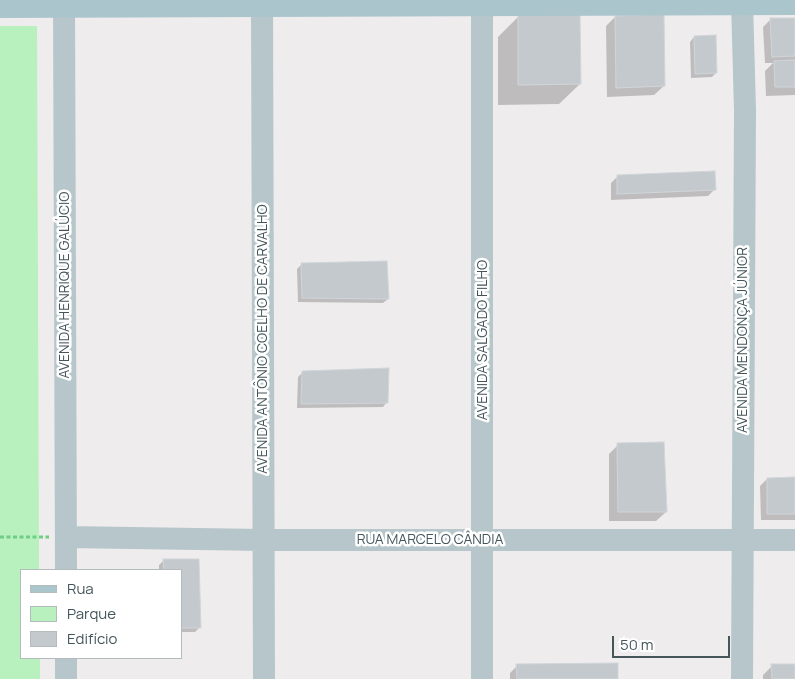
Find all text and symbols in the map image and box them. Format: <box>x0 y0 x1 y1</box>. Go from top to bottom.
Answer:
street label: AVENIDA HENRIQUE GALÚCIO <box>57 192 73 378</box>
street label: AVENIDA ANTÔNIO COELHO DE CARVALHO <box>255 204 271 474</box>
street label: AVENIDA MENDONÇA JÚNIOR <box>735 247 751 433</box>
street label: AVENIDA SALGADO FILHO <box>475 260 491 420</box>
street label: RUA MARCELO CÂNDIA <box>357 532 503 548</box>
legend <box>20 569 182 659</box>
text: Rua <box>67 578 94 599</box>
text: Parque <box>67 603 116 624</box>
scale bar <box>615 626 732 658</box>
text: Edifício <box>67 628 117 649</box>
text: 50 m <box>620 634 654 655</box>

